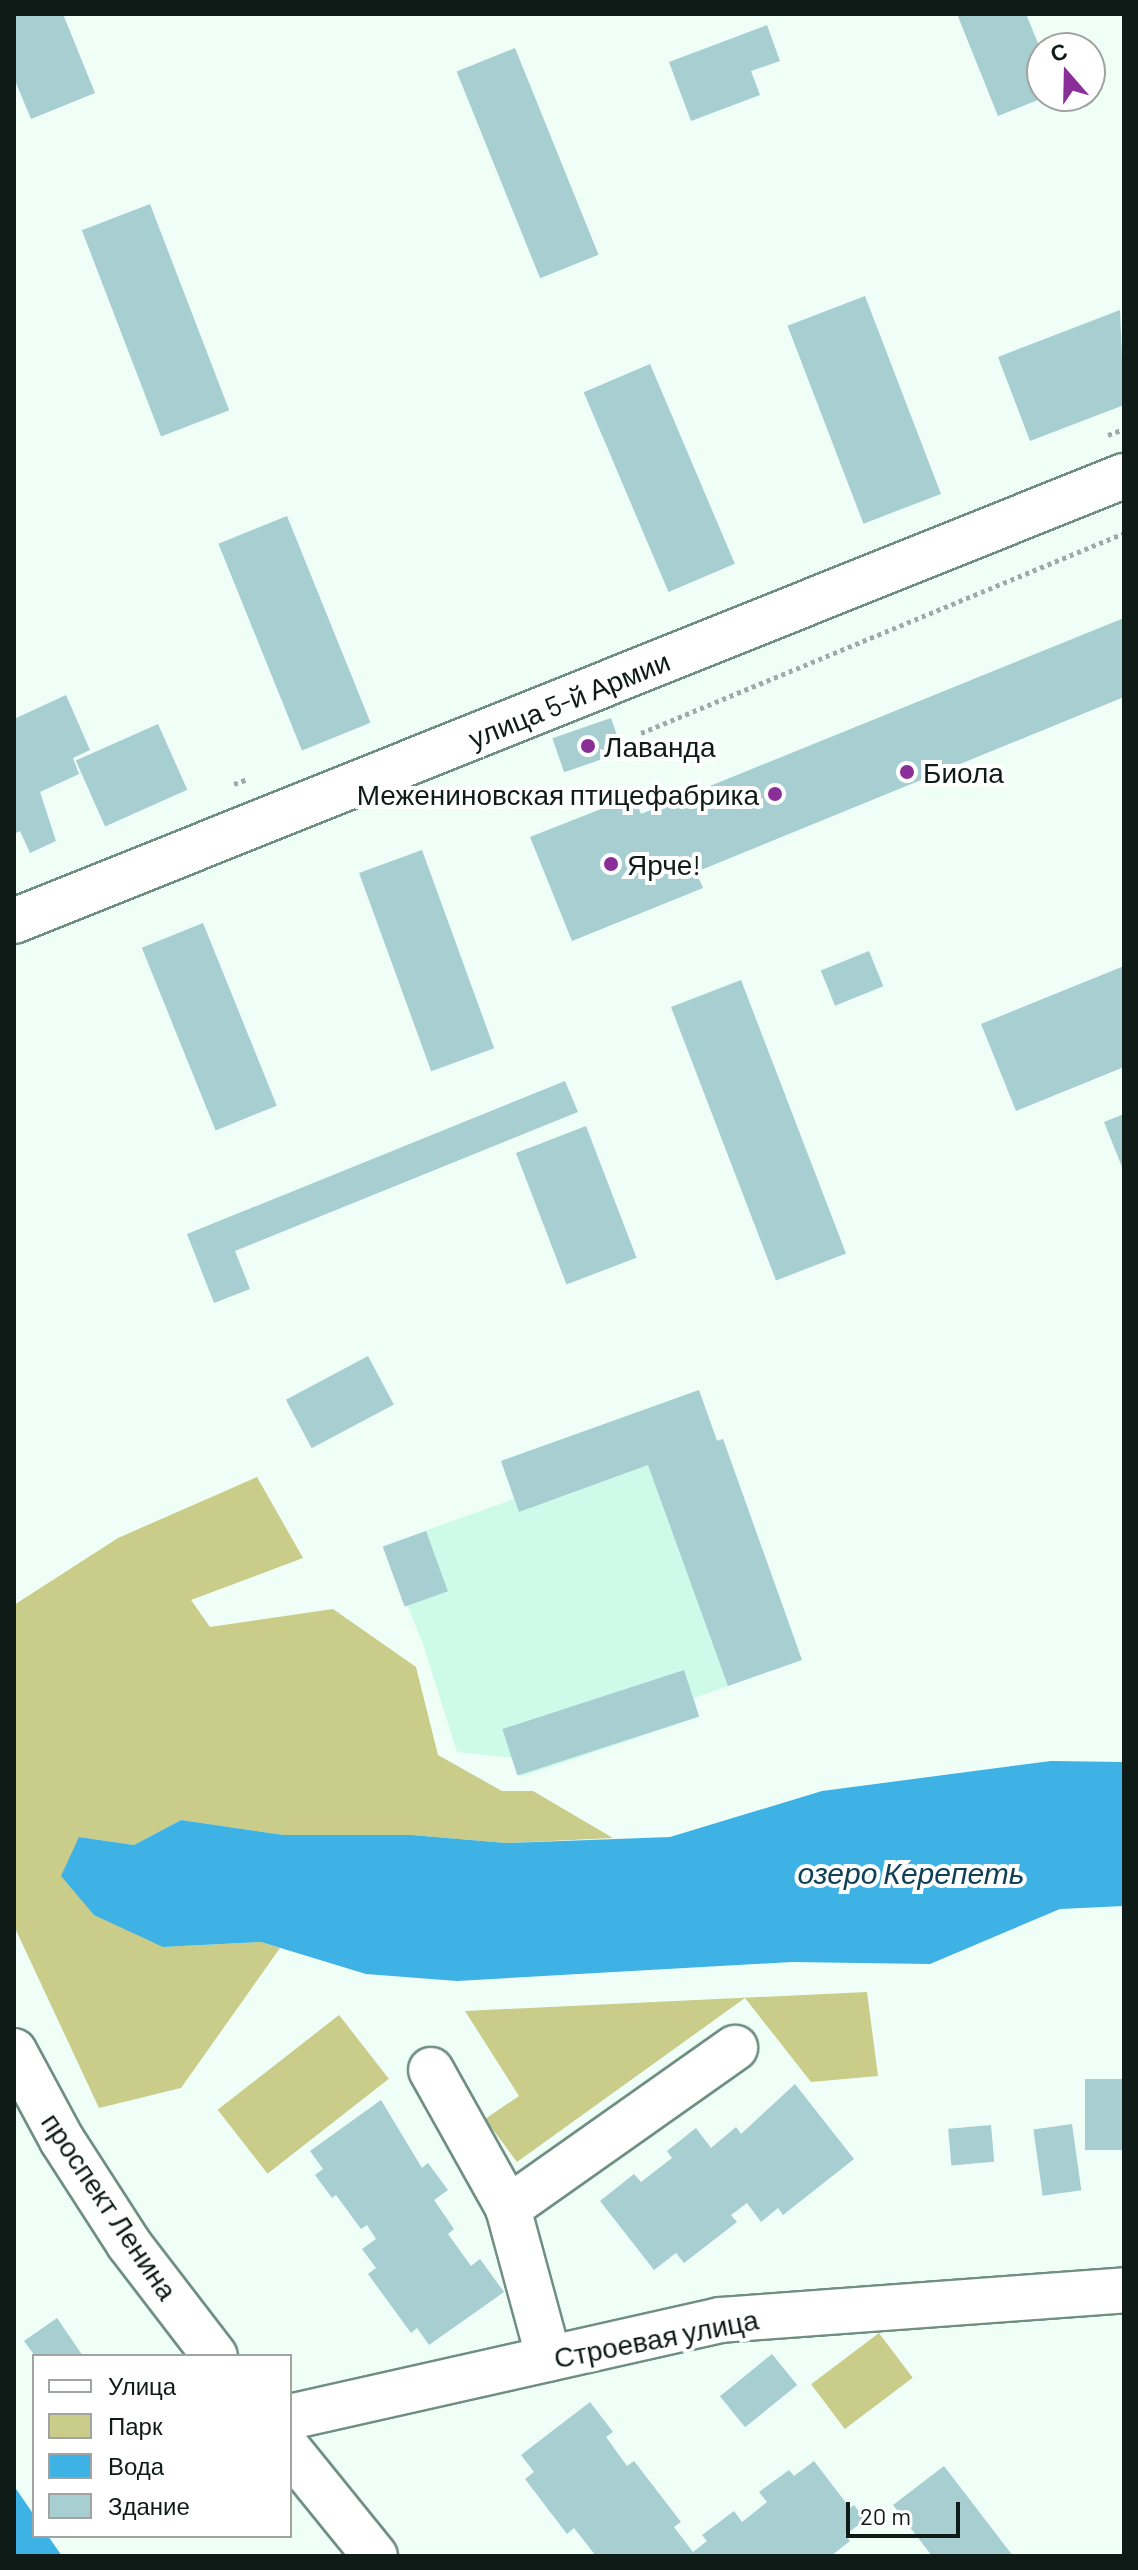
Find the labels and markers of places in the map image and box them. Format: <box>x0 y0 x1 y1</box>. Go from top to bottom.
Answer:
place label: Лаванда <box>604 729 715 763</box>
marker: Лаванда <box>579 737 597 755</box>
place label: Биола <box>923 755 1004 789</box>
marker: Биола <box>898 763 916 781</box>
place label: Межениновская птицефабрика <box>357 777 759 811</box>
marker: Межениновская птицефабрика <box>766 785 784 803</box>
place label: Ярче! <box>627 847 701 881</box>
marker: Ярче! <box>602 855 620 873</box>

